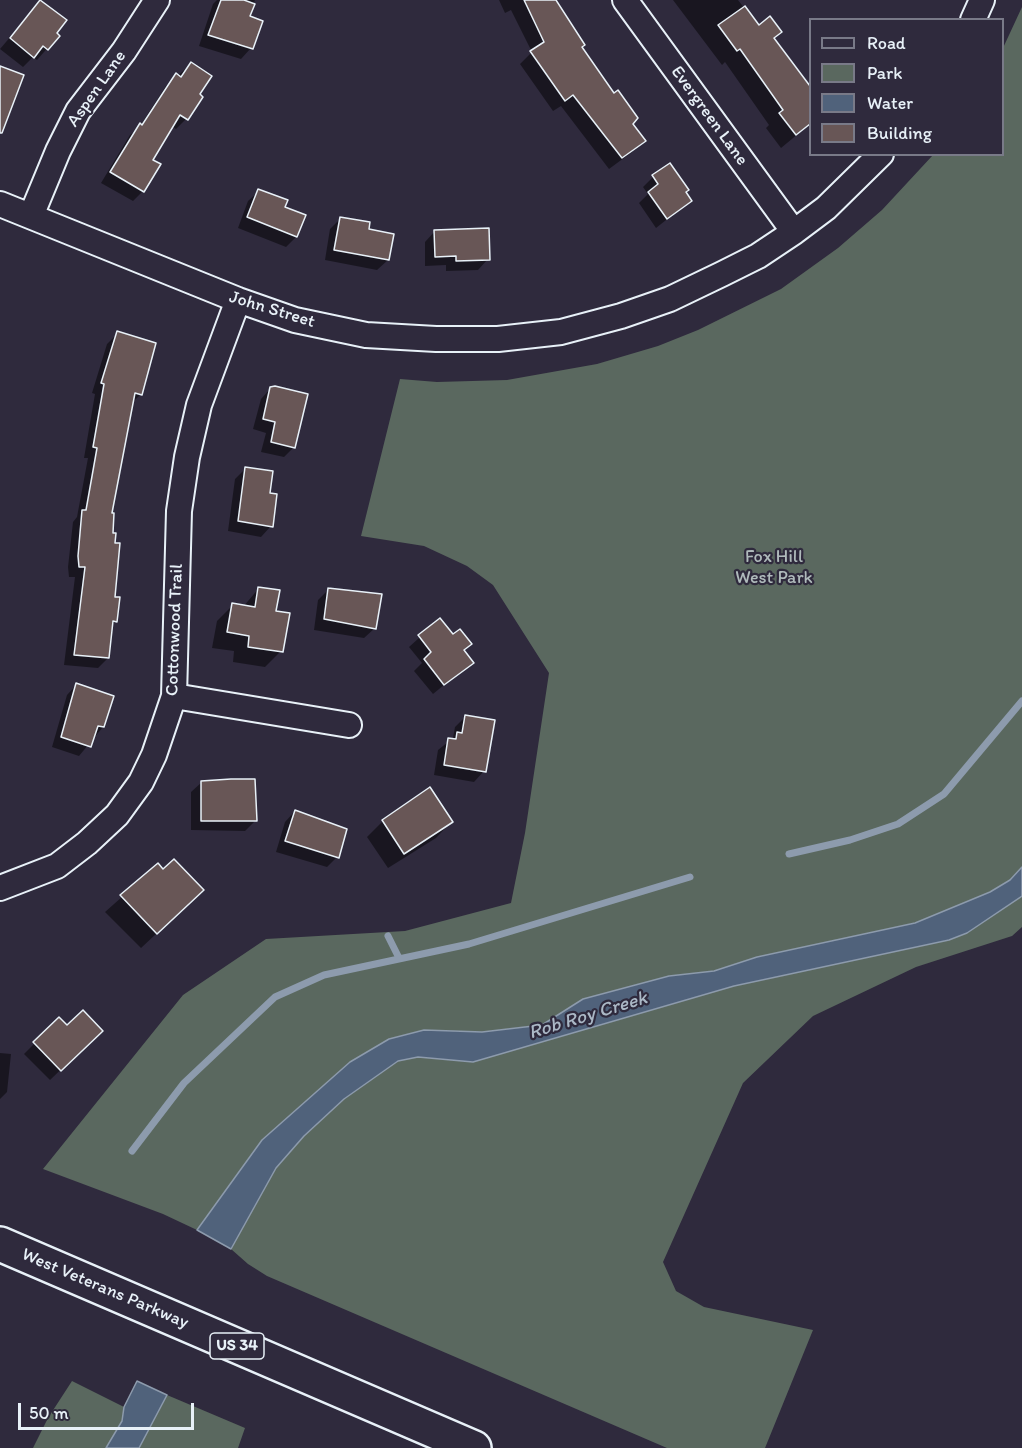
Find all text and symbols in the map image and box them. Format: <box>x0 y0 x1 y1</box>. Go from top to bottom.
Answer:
legend <box>809 18 1004 156</box>
text: Road <box>867 32 906 54</box>
street label: Aspen Lane <box>63 47 131 131</box>
street label: Evergreen Lane <box>666 62 752 170</box>
text: Park <box>867 62 902 84</box>
text: Water <box>867 92 913 114</box>
text: Building <box>867 122 932 144</box>
street label: John Street <box>226 287 318 333</box>
park label: Fox Hill West Park <box>735 546 813 588</box>
street label: Cottonwood Trail <box>162 563 188 697</box>
water label: Rob Roy Creek <box>526 987 650 1045</box>
street label: West Veterans Parkway <box>18 1244 192 1334</box>
road number: US 34 <box>210 1333 264 1359</box>
scale bar <box>21 1391 196 1429</box>
text: 50 m <box>29 1402 69 1424</box>

